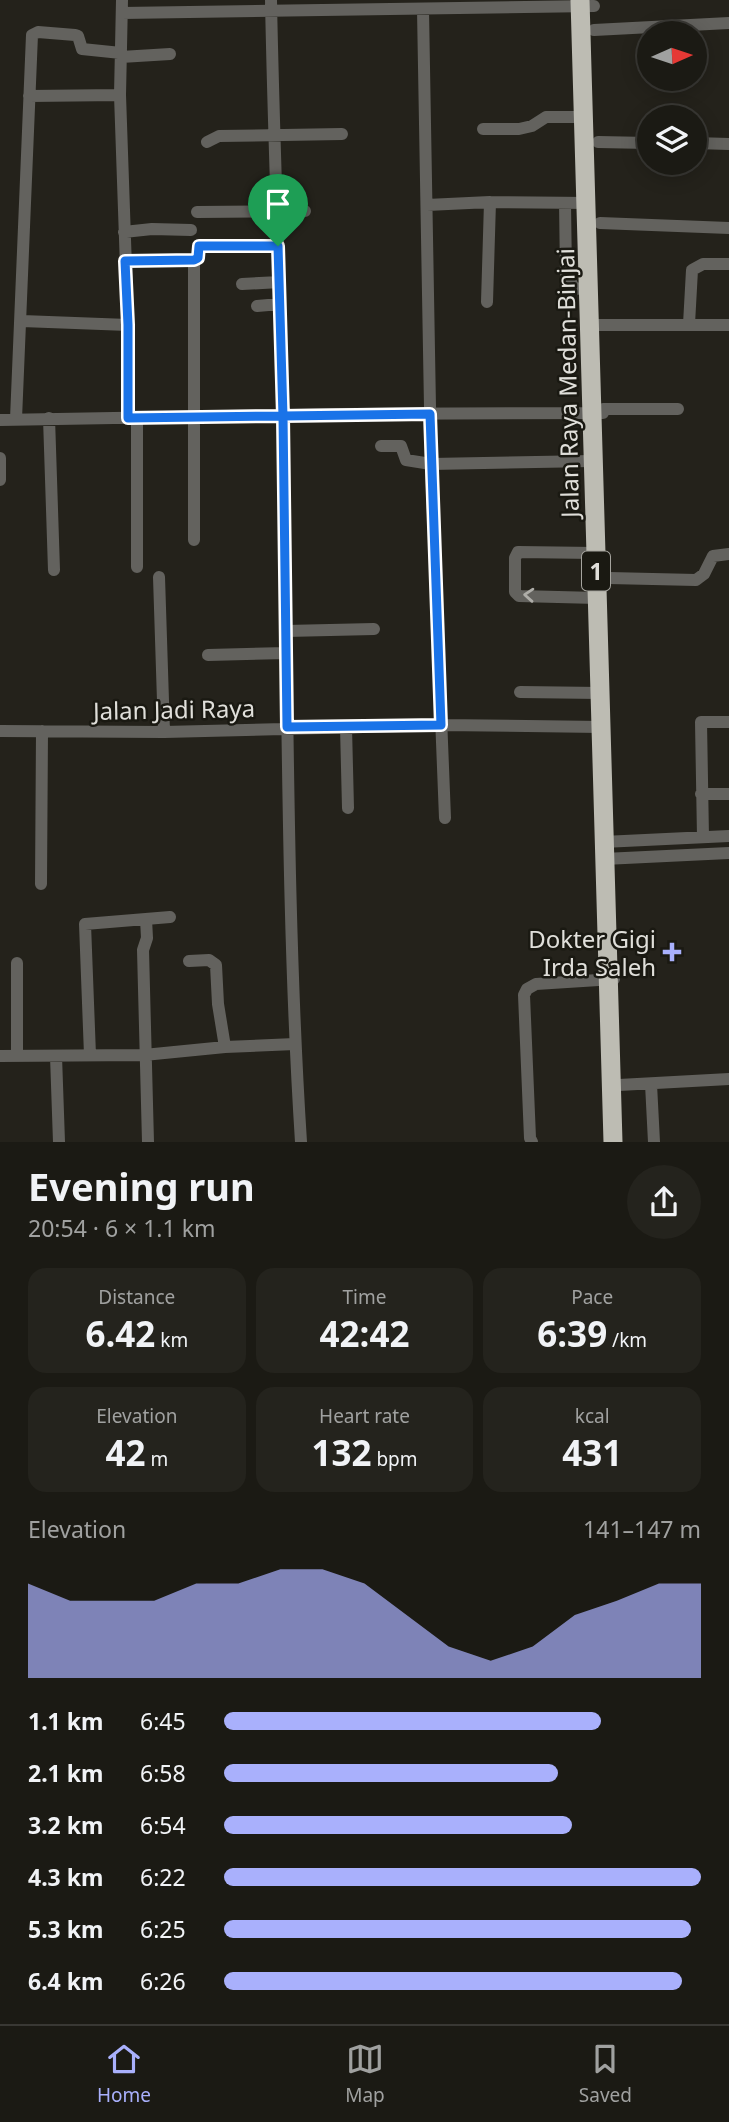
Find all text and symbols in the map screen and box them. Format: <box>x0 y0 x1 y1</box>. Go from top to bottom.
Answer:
north arrow <box>637 21 707 91</box>
map controls <box>637 21 707 175</box>
button: layers <box>637 105 707 175</box>
pin <box>248 174 308 246</box>
icon: arrive <box>259 185 297 223</box>
street label: Jalan Raya Medan-Binjai <box>548 248 586 520</box>
road number: 1 <box>582 552 610 590</box>
one-way arrow <box>523 588 534 603</box>
street label: Jalan Jadi Raya <box>91 691 255 727</box>
place label: Dokter Gigi Irda Saleh <box>528 922 656 983</box>
marker: Dokter Gigi Irda Saleh <box>662 942 682 962</box>
text: Evening run <box>28 1160 255 1212</box>
button: share <box>627 1165 701 1239</box>
text: 20:54 · 6 × 1.1 km <box>28 1212 215 1244</box>
text: Distance <box>98 1284 175 1310</box>
text: Time <box>343 1284 386 1310</box>
text: Pace <box>571 1284 613 1310</box>
text: 6.42 <box>85 1310 155 1357</box>
text: 42:42 <box>320 1310 409 1357</box>
text: 6:39 <box>537 1310 607 1357</box>
text: km <box>155 1327 188 1353</box>
text: /km <box>607 1327 647 1353</box>
text: Elevation <box>96 1403 177 1429</box>
text: Heart rate <box>319 1403 410 1429</box>
text: kcal <box>575 1403 610 1429</box>
text: 42 <box>105 1429 145 1476</box>
text: 132 <box>311 1429 371 1476</box>
text: 431 <box>562 1429 622 1476</box>
text: m <box>145 1446 168 1472</box>
text: bpm <box>371 1446 418 1472</box>
text: Elevation <box>28 1513 126 1545</box>
text: 141–147 m <box>583 1513 701 1545</box>
text: 1.1 km <box>28 1705 103 1737</box>
text: 6:45 <box>140 1705 186 1737</box>
text: 2.1 km <box>28 1757 103 1789</box>
text: 6:58 <box>140 1757 186 1789</box>
text: 3.2 km <box>28 1809 103 1841</box>
text: 6:54 <box>140 1809 186 1841</box>
text: 4.3 km <box>28 1861 103 1893</box>
text: 6:22 <box>140 1861 186 1893</box>
text: 5.3 km <box>28 1913 103 1945</box>
text: 6:25 <box>140 1913 186 1945</box>
text: 6.4 km <box>28 1965 103 1997</box>
text: 6:26 <box>140 1965 186 1997</box>
tab: Home <box>97 2040 151 2108</box>
tab: Map <box>345 2040 385 2108</box>
tab: Saved <box>579 2040 632 2108</box>

